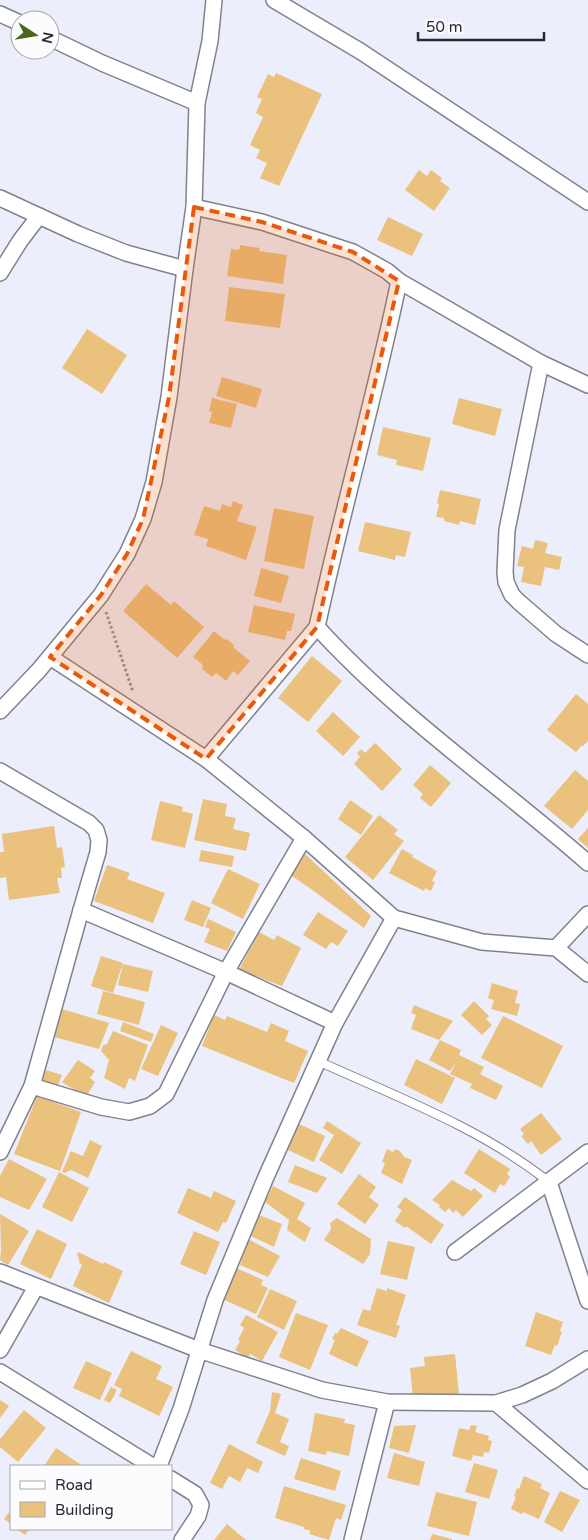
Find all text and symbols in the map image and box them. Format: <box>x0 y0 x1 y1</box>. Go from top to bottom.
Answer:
north arrow <box>10 10 60 60</box>
scale bar <box>418 10 544 42</box>
text: 50 m <box>426 18 463 36</box>
text: N <box>38 30 57 45</box>
legend <box>10 1465 172 1530</box>
text: Road <box>55 1476 93 1494</box>
text: Building <box>55 1501 114 1519</box>

